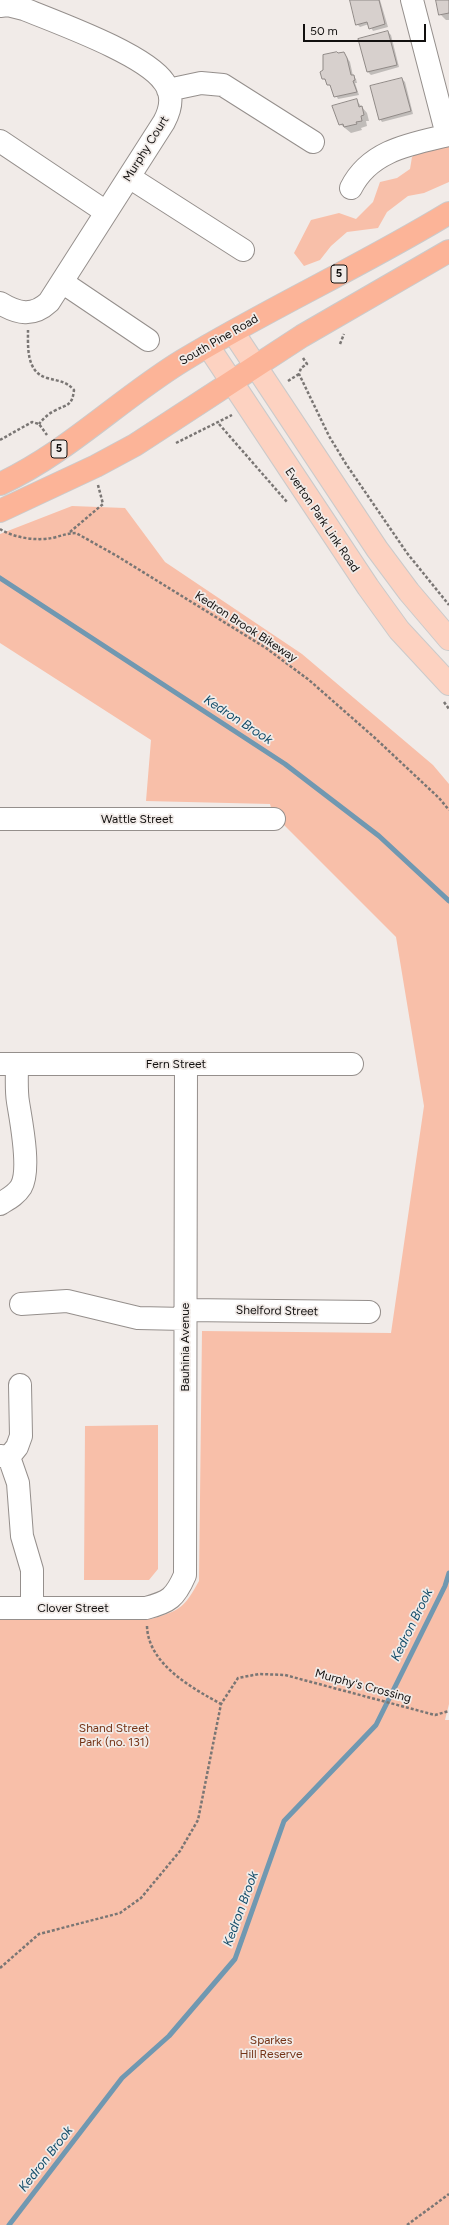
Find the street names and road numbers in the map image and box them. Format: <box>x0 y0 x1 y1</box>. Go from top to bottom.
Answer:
street label: Murphy Court <box>120 113 172 185</box>
road number: 5 <box>331 265 347 283</box>
street label: South Pine Road <box>177 312 261 368</box>
road number: 5 <box>51 440 67 458</box>
street label: Everton Park Link Road <box>282 465 362 575</box>
street label: Kedron Brook Bikeway <box>192 588 300 666</box>
street label: Wattle Street <box>101 812 173 826</box>
street label: Fern Street <box>146 1057 206 1071</box>
street label: Bauhinia Avenue <box>178 1303 192 1391</box>
street label: Shelford Street <box>236 1303 318 1319</box>
street label: Clover Street <box>37 1601 109 1615</box>
street label: Murphy's Crossing <box>313 1666 413 1706</box>

